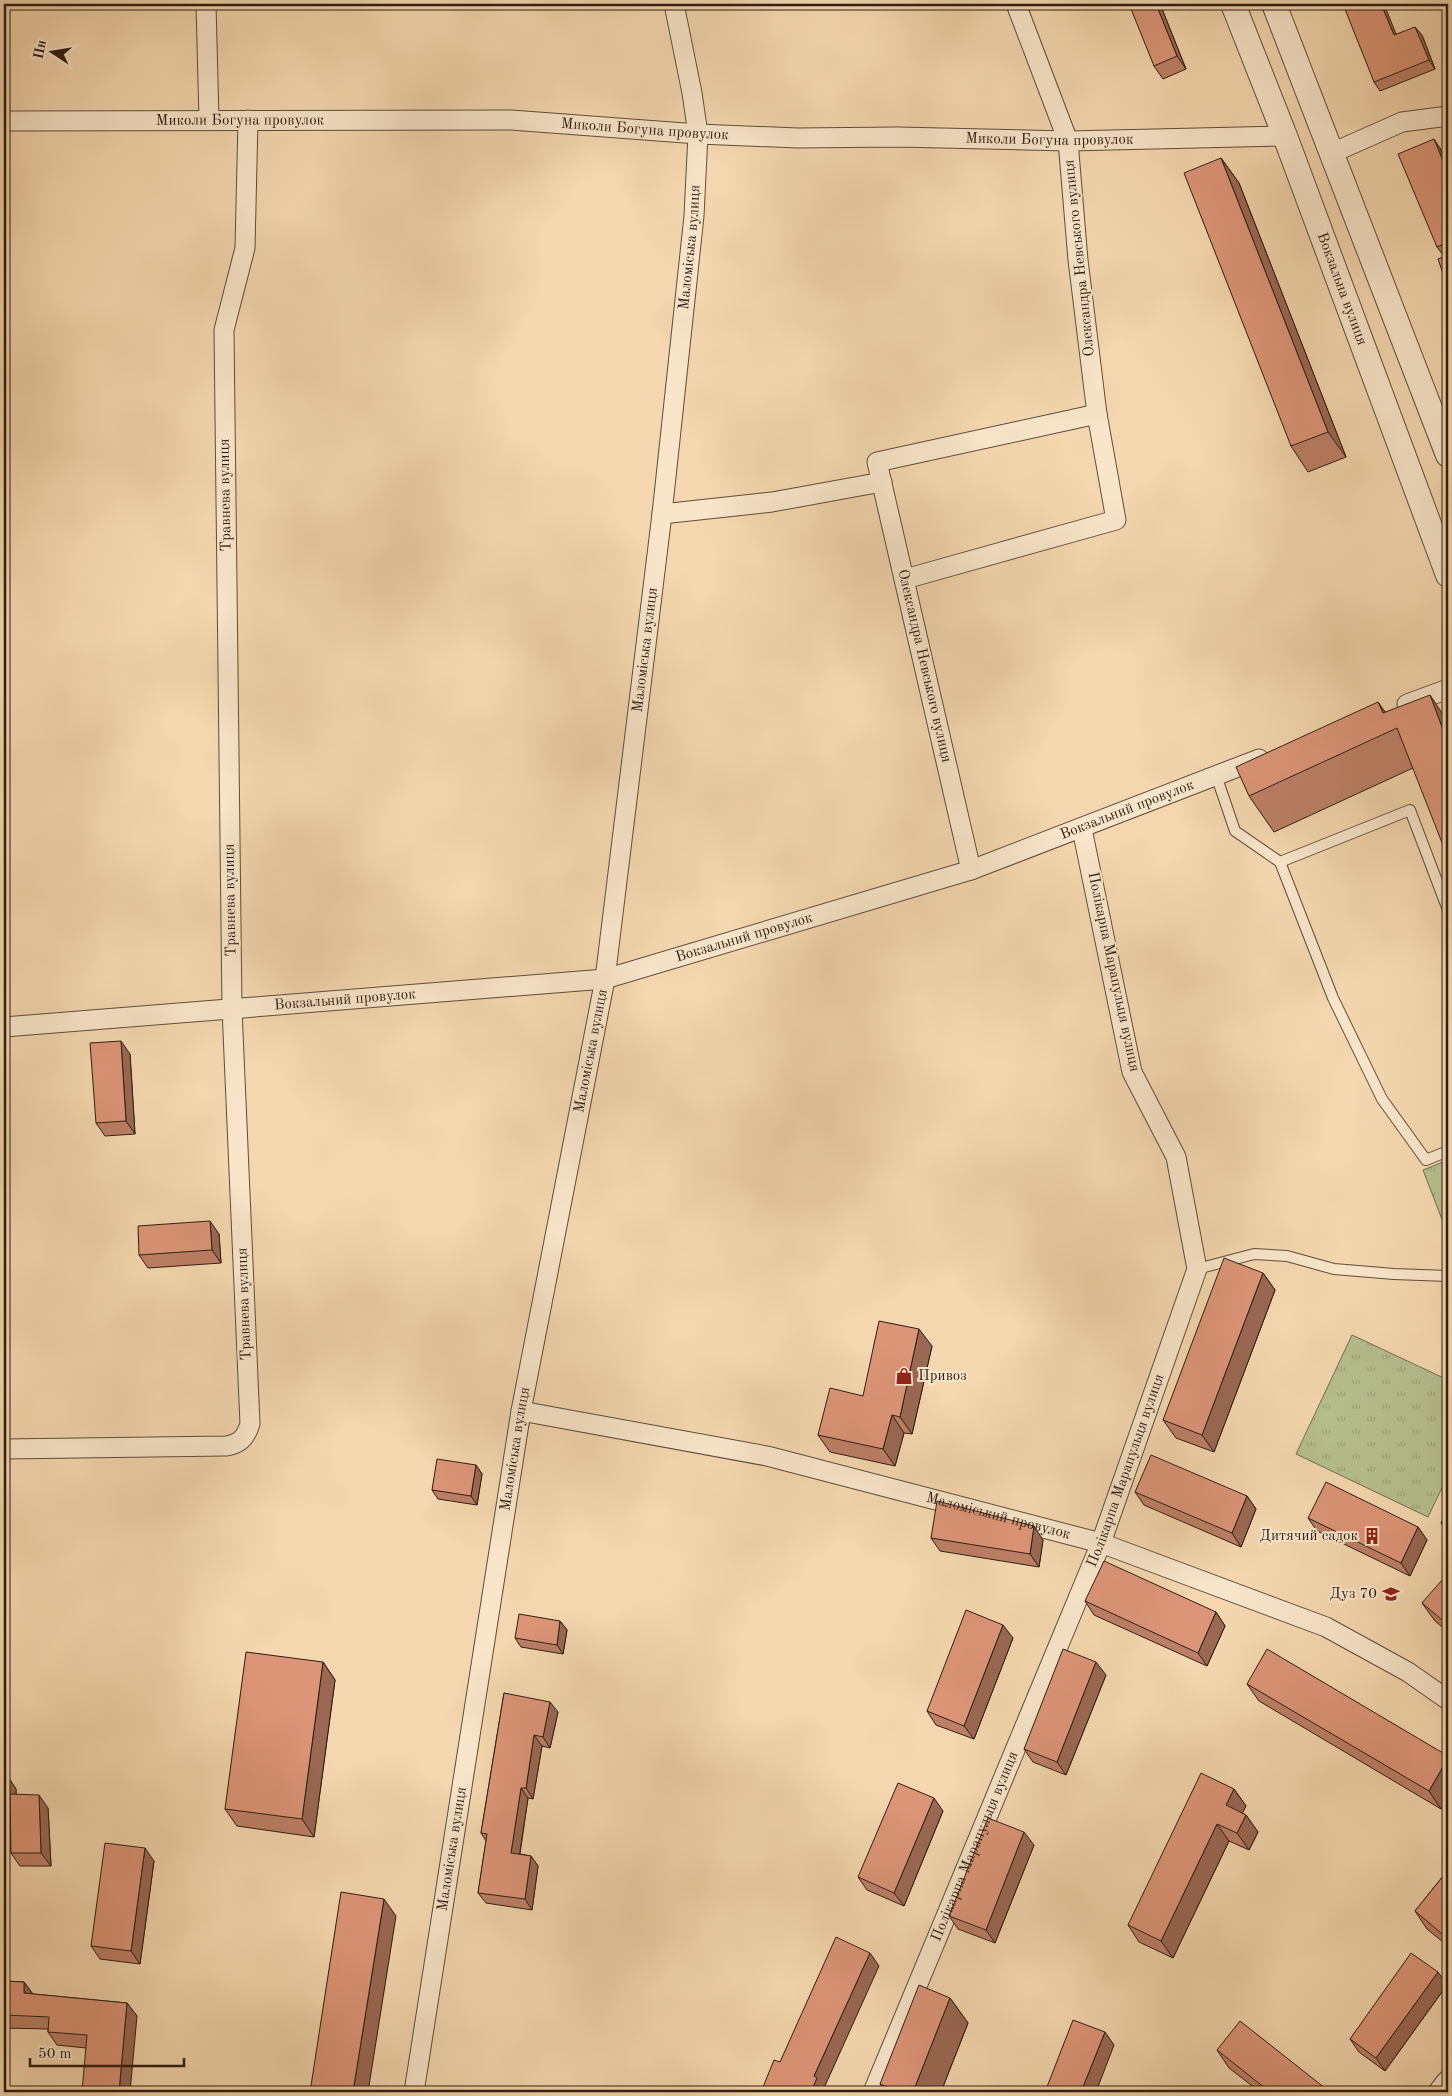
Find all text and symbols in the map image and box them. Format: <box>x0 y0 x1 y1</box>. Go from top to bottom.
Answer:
north arrow <box>28 28 78 78</box>
text: Пн <box>31 39 49 60</box>
street label: Миколи Богуна провулок <box>156 113 325 128</box>
street label: Миколи Богуна провулок <box>560 116 729 143</box>
street label: Миколи Богуна провулок <box>965 131 1134 149</box>
street label: Олександра Невського вулиця <box>1062 159 1098 357</box>
street label: Маломіська вулиця <box>676 184 703 311</box>
street label: Вокзальна вулиця <box>1314 231 1370 347</box>
street label: Травнева вулиця <box>218 438 234 552</box>
street label: Олександра Невського вулиця <box>894 568 954 764</box>
street label: Маломіська вулиця <box>630 586 660 713</box>
street label: Вокзальний провулок <box>1058 777 1196 842</box>
street label: Травнева вулиця <box>223 843 239 957</box>
street label: Полікарпа Марапульця вулиця <box>1084 871 1142 1073</box>
street label: Вокзальний провулок <box>674 910 815 965</box>
street label: Вокзальний провулок <box>274 987 417 1013</box>
street label: Маломіська вулиця <box>572 988 610 1114</box>
street label: Травнева вулиця <box>236 1247 254 1361</box>
shop icon: Привоз <box>894 1366 914 1386</box>
place label: Привоз <box>918 1369 967 1384</box>
street label: Полікарпа Марапульця вулиця <box>1084 1372 1167 1569</box>
street label: Маломіська вулиця <box>498 1385 533 1512</box>
street label: Маломіський провулок <box>924 1490 1073 1542</box>
building icon: Дитячий садок <box>1362 1526 1382 1546</box>
place label: Дитячий садок <box>1260 1529 1358 1544</box>
school or university icon: Дуз 70 <box>1381 1584 1401 1604</box>
place label: Дуз 70 <box>1330 1587 1377 1602</box>
street label: Полікарпа Марапульця вулиця <box>929 1749 1021 1943</box>
street label: Маломіська вулиця <box>435 1786 469 1912</box>
scale bar <box>30 2036 184 2068</box>
text: 50 m <box>38 2047 72 2062</box>

